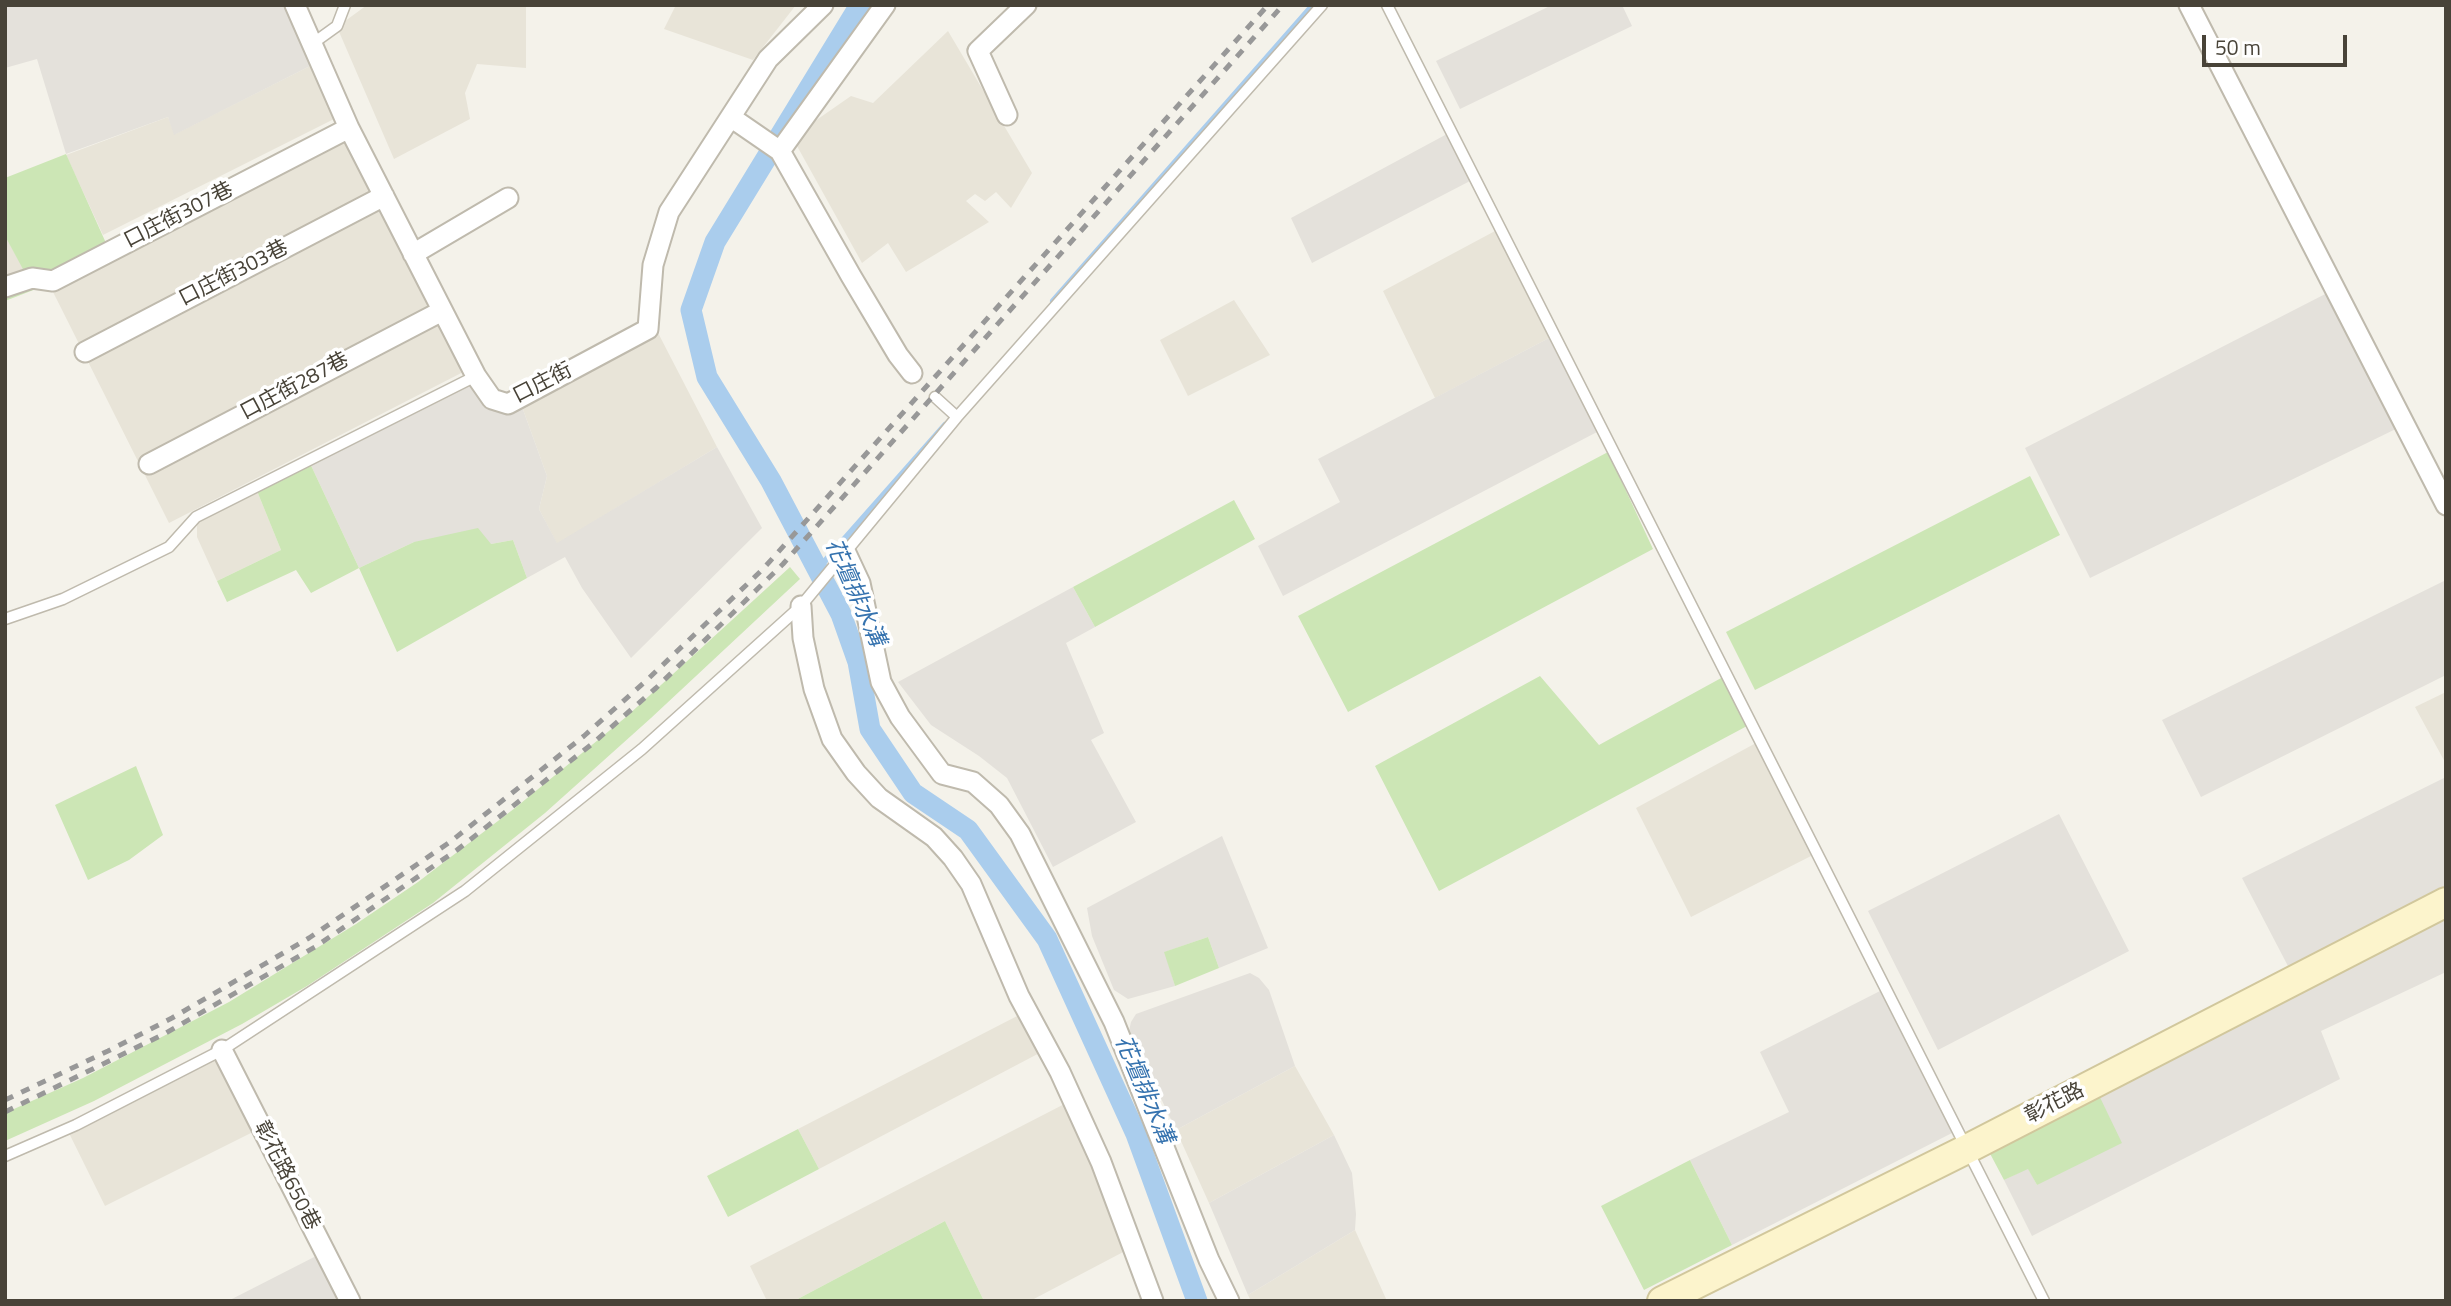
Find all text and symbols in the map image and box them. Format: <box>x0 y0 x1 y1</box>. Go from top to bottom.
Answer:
scale bar <box>2206 21 2351 65</box>
text: 50 m <box>2215 31 2261 63</box>
street label: 口庄街307巷 <box>120 178 238 254</box>
street label: 口庄街303巷 <box>175 236 293 312</box>
street label: 口庄街287巷 <box>236 348 354 426</box>
street label: 口庄街 <box>509 358 577 410</box>
water label: 花壇排水溝 <box>818 535 890 651</box>
water label: 花壇排水溝 <box>1108 1032 1178 1148</box>
street label: 彰花路 <box>2021 1078 2089 1130</box>
street label: 彰花路650巷 <box>248 1117 324 1235</box>

